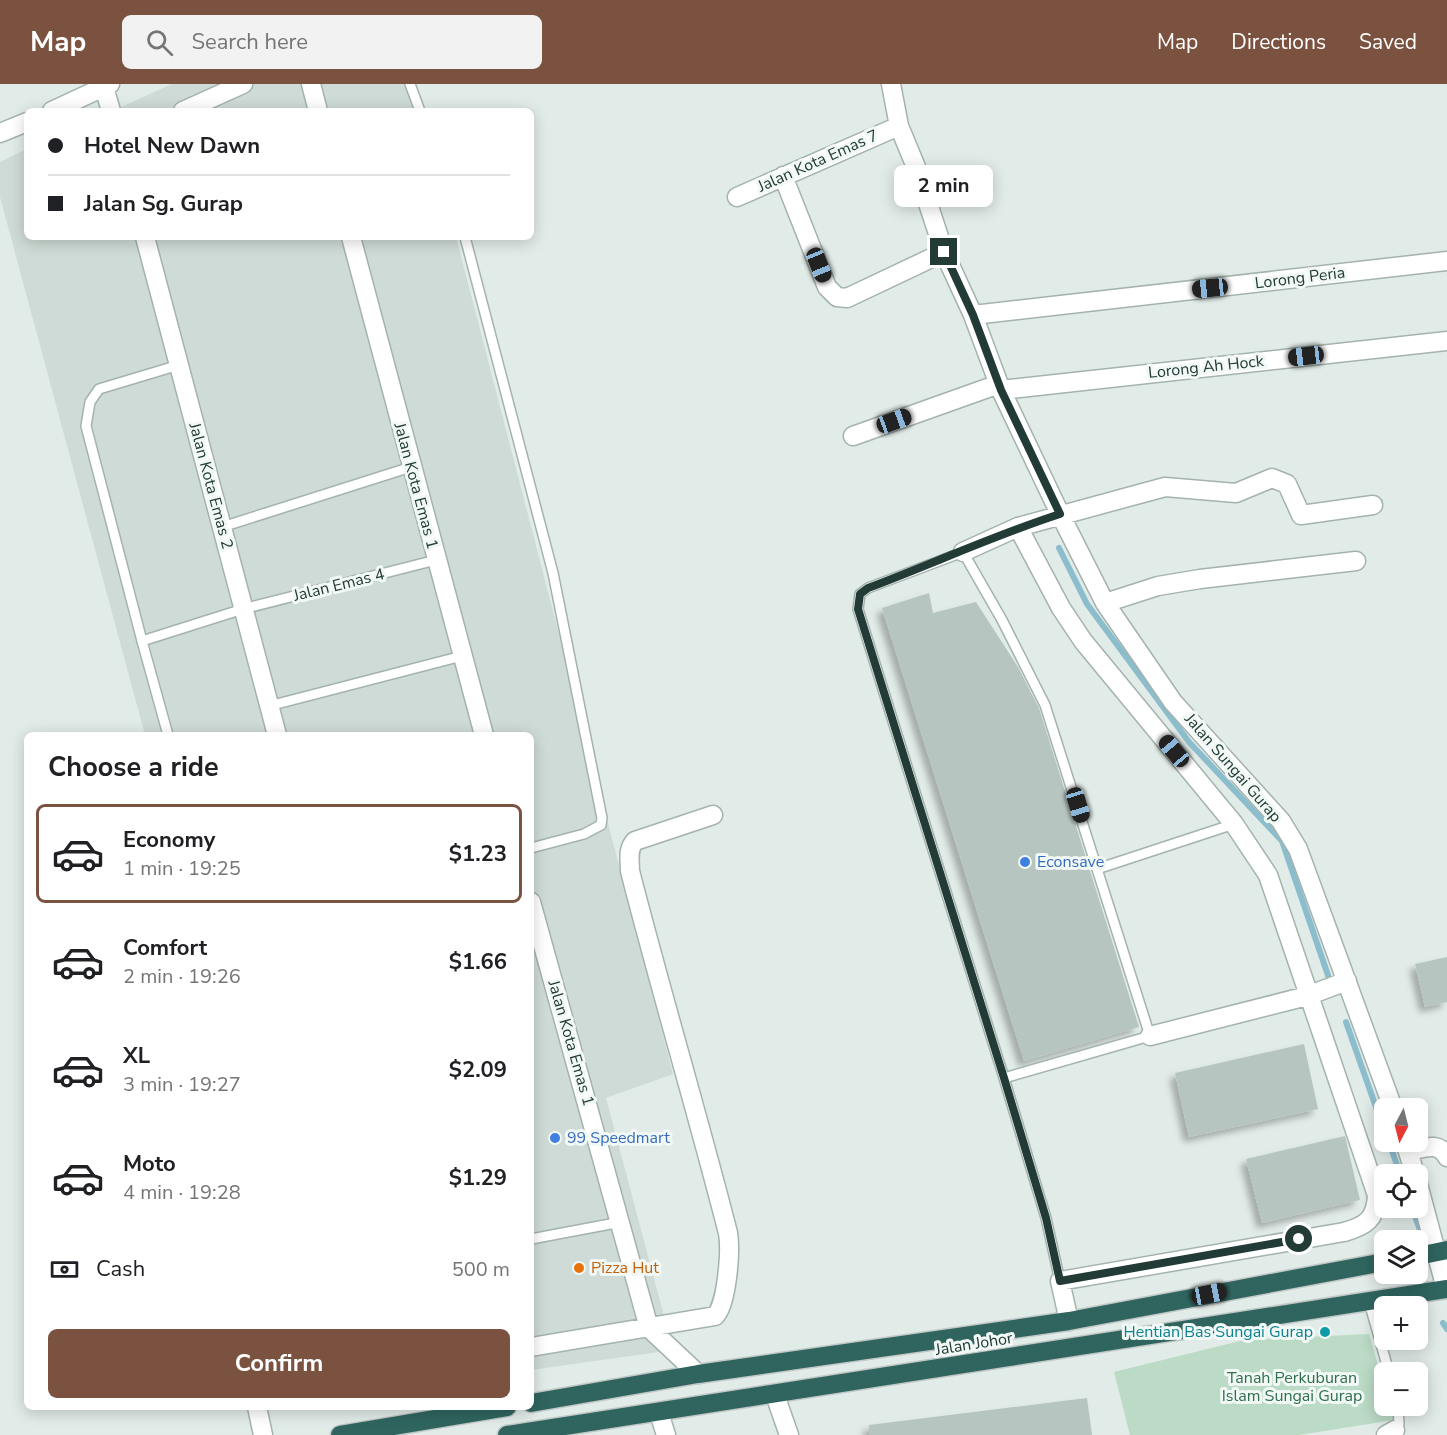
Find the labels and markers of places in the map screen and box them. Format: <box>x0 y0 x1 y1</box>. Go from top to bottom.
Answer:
place label: Econsave <box>1037 851 1104 873</box>
marker: Econsave <box>1018 855 1032 869</box>
place label: 99 Speedmart <box>567 1127 670 1149</box>
marker: 99 Speedmart <box>548 1131 562 1145</box>
place label: Pizza Hut <box>591 1257 659 1279</box>
marker: Pizza Hut <box>572 1261 586 1275</box>
place label: Hentian Bas Sungai Gurap <box>1123 1321 1313 1343</box>
marker: Hentian Bas Sungai Gurap <box>1318 1325 1332 1339</box>

